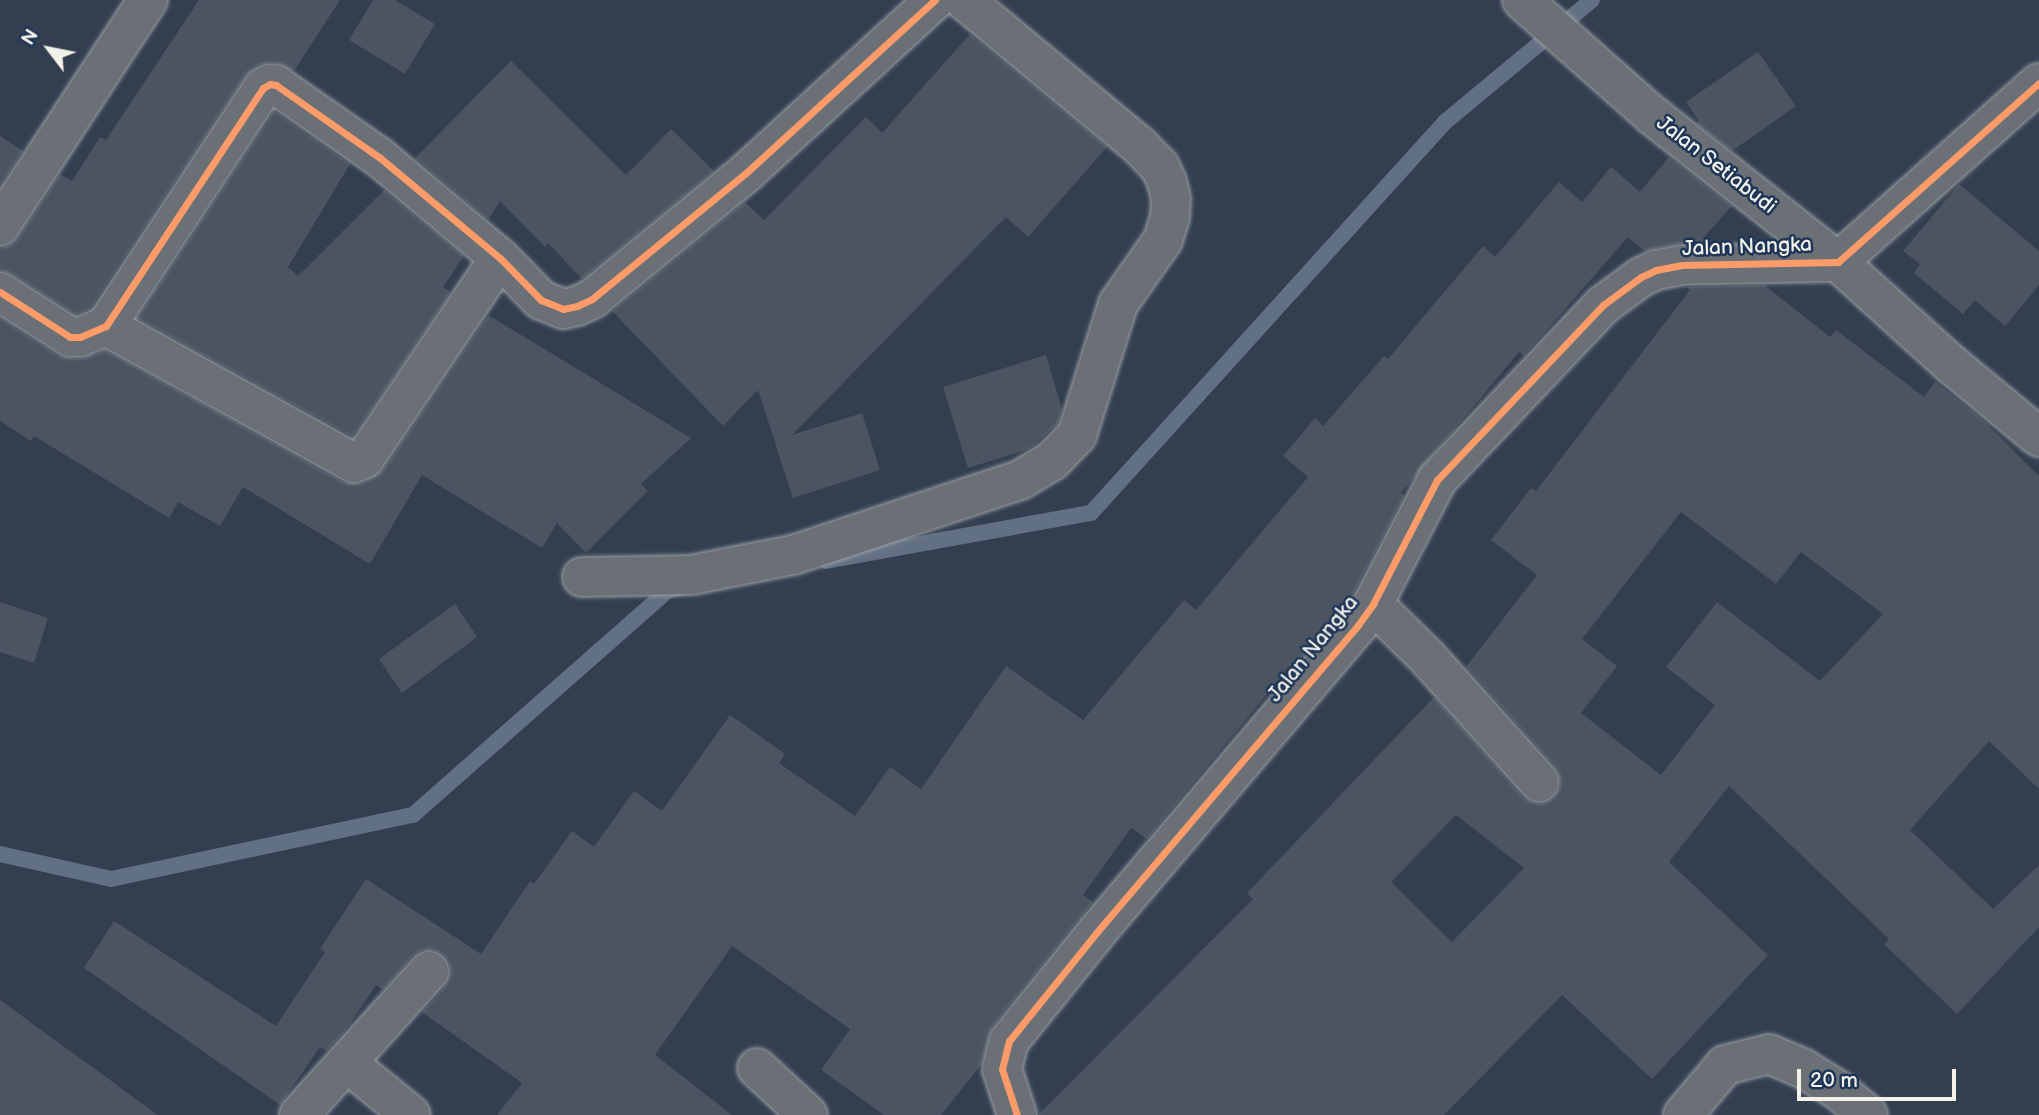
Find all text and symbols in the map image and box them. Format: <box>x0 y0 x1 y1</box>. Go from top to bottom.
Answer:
north arrow <box>14 14 84 84</box>
text: N <box>17 25 44 50</box>
street label: Jalan Setiabudi <box>1651 110 1781 220</box>
street label: Jalan Nangka <box>1682 232 1812 262</box>
street label: Jalan Nangka <box>1262 591 1364 707</box>
scale bar <box>1801 1056 1960 1100</box>
text: 20 m <box>1810 1068 1858 1093</box>

